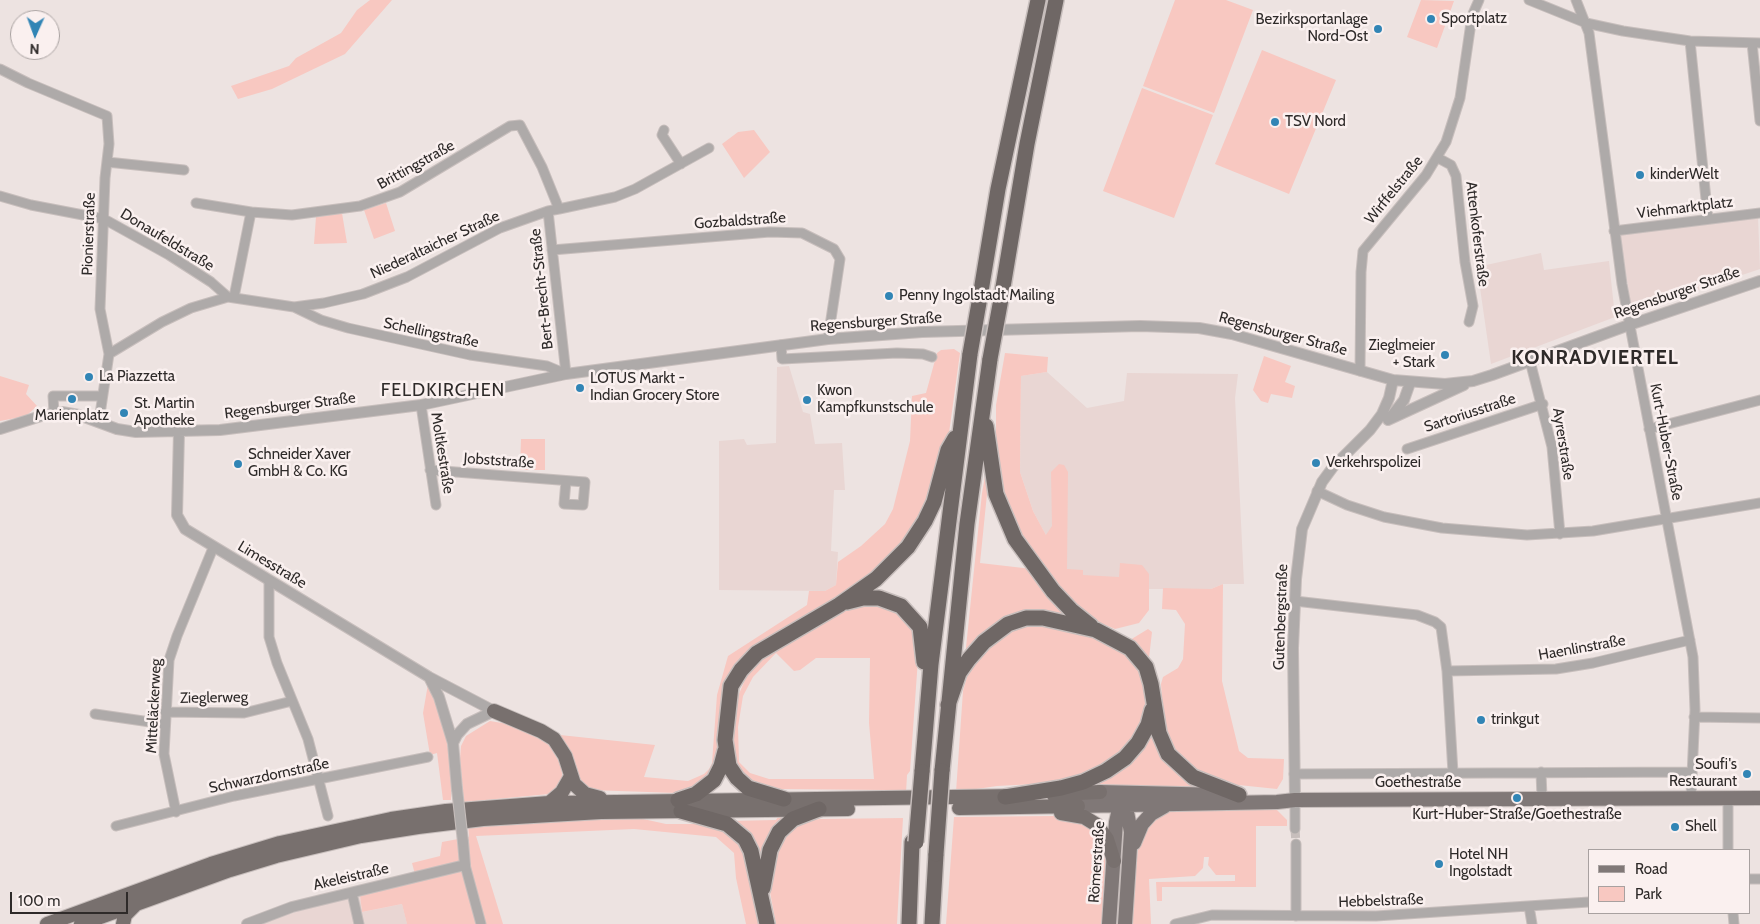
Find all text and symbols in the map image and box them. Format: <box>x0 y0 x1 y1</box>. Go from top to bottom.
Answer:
north arrow <box>10 10 60 60</box>
place label: Sportplatz <box>1441 10 1507 28</box>
place label: Bezirksportanlage Nord-Ost <box>1256 11 1368 46</box>
marker: Sportplatz <box>1425 13 1437 25</box>
marker: Bezirksportanlage Nord-Ost <box>1372 23 1384 35</box>
text: N <box>29 40 40 58</box>
place label: TSV Nord <box>1285 113 1346 131</box>
marker: TSV Nord <box>1269 116 1281 128</box>
street label: Brittingstraße <box>374 136 458 194</box>
street label: Wirffelstraße <box>1361 152 1427 228</box>
place label: kinderWelt <box>1650 166 1719 184</box>
marker: kinderWelt <box>1634 169 1646 181</box>
street label: Attenkoferstraße <box>1462 180 1492 288</box>
street label: Pionierstraße <box>79 192 99 276</box>
street label: Viehmarktplatz <box>1636 193 1734 223</box>
street label: Donaufeldstraße <box>117 205 217 275</box>
street label: Niederaltaicher Straße <box>368 207 502 283</box>
street label: Gozbaldstraße <box>694 209 786 233</box>
street label: Bert-Brecht-Straße <box>527 228 557 350</box>
street label: Regensburger Straße <box>1612 263 1742 323</box>
place label: Penny Ingolstadt Mailing <box>899 287 1054 305</box>
marker: Penny Ingolstadt Mailing <box>883 290 895 302</box>
street label: Regensburger Straße <box>810 308 942 336</box>
street label: Regensburger Straße <box>1217 308 1349 360</box>
street label: Schellingstraße <box>382 314 480 352</box>
place label: Zieglmeier + Stark <box>1369 337 1435 372</box>
district label: KONRADVIERTEL <box>1510 346 1680 370</box>
marker: Zieglmeier + Stark <box>1439 349 1451 361</box>
place label: La Piazzetta <box>99 368 175 386</box>
place label: LOTUS Markt - Indian Grocery Store <box>590 370 719 405</box>
marker: La Piazzetta <box>83 371 95 383</box>
district label: FELDKIRCHEN <box>379 380 507 402</box>
marker: LOTUS Markt - Indian Grocery Store <box>574 382 586 394</box>
place label: Kwon Kampfkunstschule <box>817 382 933 417</box>
street label: Kurt-Huber-Straße <box>1646 382 1686 502</box>
street label: Regensburger Straße <box>223 389 357 423</box>
street label: Sartoriusstraße <box>1422 390 1518 436</box>
marker: Marienplatz <box>66 393 78 405</box>
marker: Kwon Kampfkunstschule <box>801 394 813 406</box>
place label: St. Martin Apotheke <box>134 395 195 430</box>
place label: Marienplatz <box>35 407 109 425</box>
marker: St. Martin Apotheke <box>118 407 130 419</box>
street label: Ayrerstraße <box>1548 407 1578 481</box>
street label: Moltkestraße <box>427 411 457 495</box>
place label: Schneider Xaver GmbH & Co. KG <box>248 446 351 481</box>
street label: Jobststraße <box>463 450 535 472</box>
place label: Verkehrspolizei <box>1326 454 1421 472</box>
marker: Verkehrspolizei <box>1310 457 1322 469</box>
marker: Schneider Xaver GmbH & Co. KG <box>232 458 244 470</box>
street label: Limesstraße <box>234 537 310 593</box>
street label: Gutenbergstraße <box>1270 564 1292 670</box>
street label: Haenlinstraße <box>1537 631 1627 665</box>
street label: Mitteläckerweg <box>143 658 165 754</box>
street label: Zieglerweg <box>180 688 248 708</box>
place label: trinkgut <box>1491 711 1539 729</box>
marker: trinkgut <box>1475 714 1487 726</box>
street label: Schwarzdornstraße <box>207 754 331 798</box>
place label: Soufi's Restaurant <box>1669 756 1737 791</box>
marker: Soufi's Restaurant <box>1741 768 1753 780</box>
street label: Goethestraße <box>1375 774 1461 792</box>
marker: Kurt-Huber-Straße/Goethestraße <box>1511 792 1523 804</box>
place label: Kurt-Huber-Straße/Goethestraße <box>1412 806 1622 824</box>
place label: Shell <box>1685 818 1717 836</box>
street label: Römerstraße <box>1085 820 1109 904</box>
marker: Shell <box>1669 821 1681 833</box>
place label: Hotel NH Ingolstadt <box>1449 846 1512 881</box>
legend <box>1588 849 1750 914</box>
marker: Hotel NH Ingolstadt <box>1433 858 1445 870</box>
street label: Akeleistraße <box>311 860 391 894</box>
text: Road <box>1635 860 1668 878</box>
scale bar <box>12 882 130 914</box>
text: Park <box>1635 885 1662 903</box>
street label: Hebbelstraße <box>1338 891 1424 911</box>
text: 100 m <box>18 892 60 910</box>

